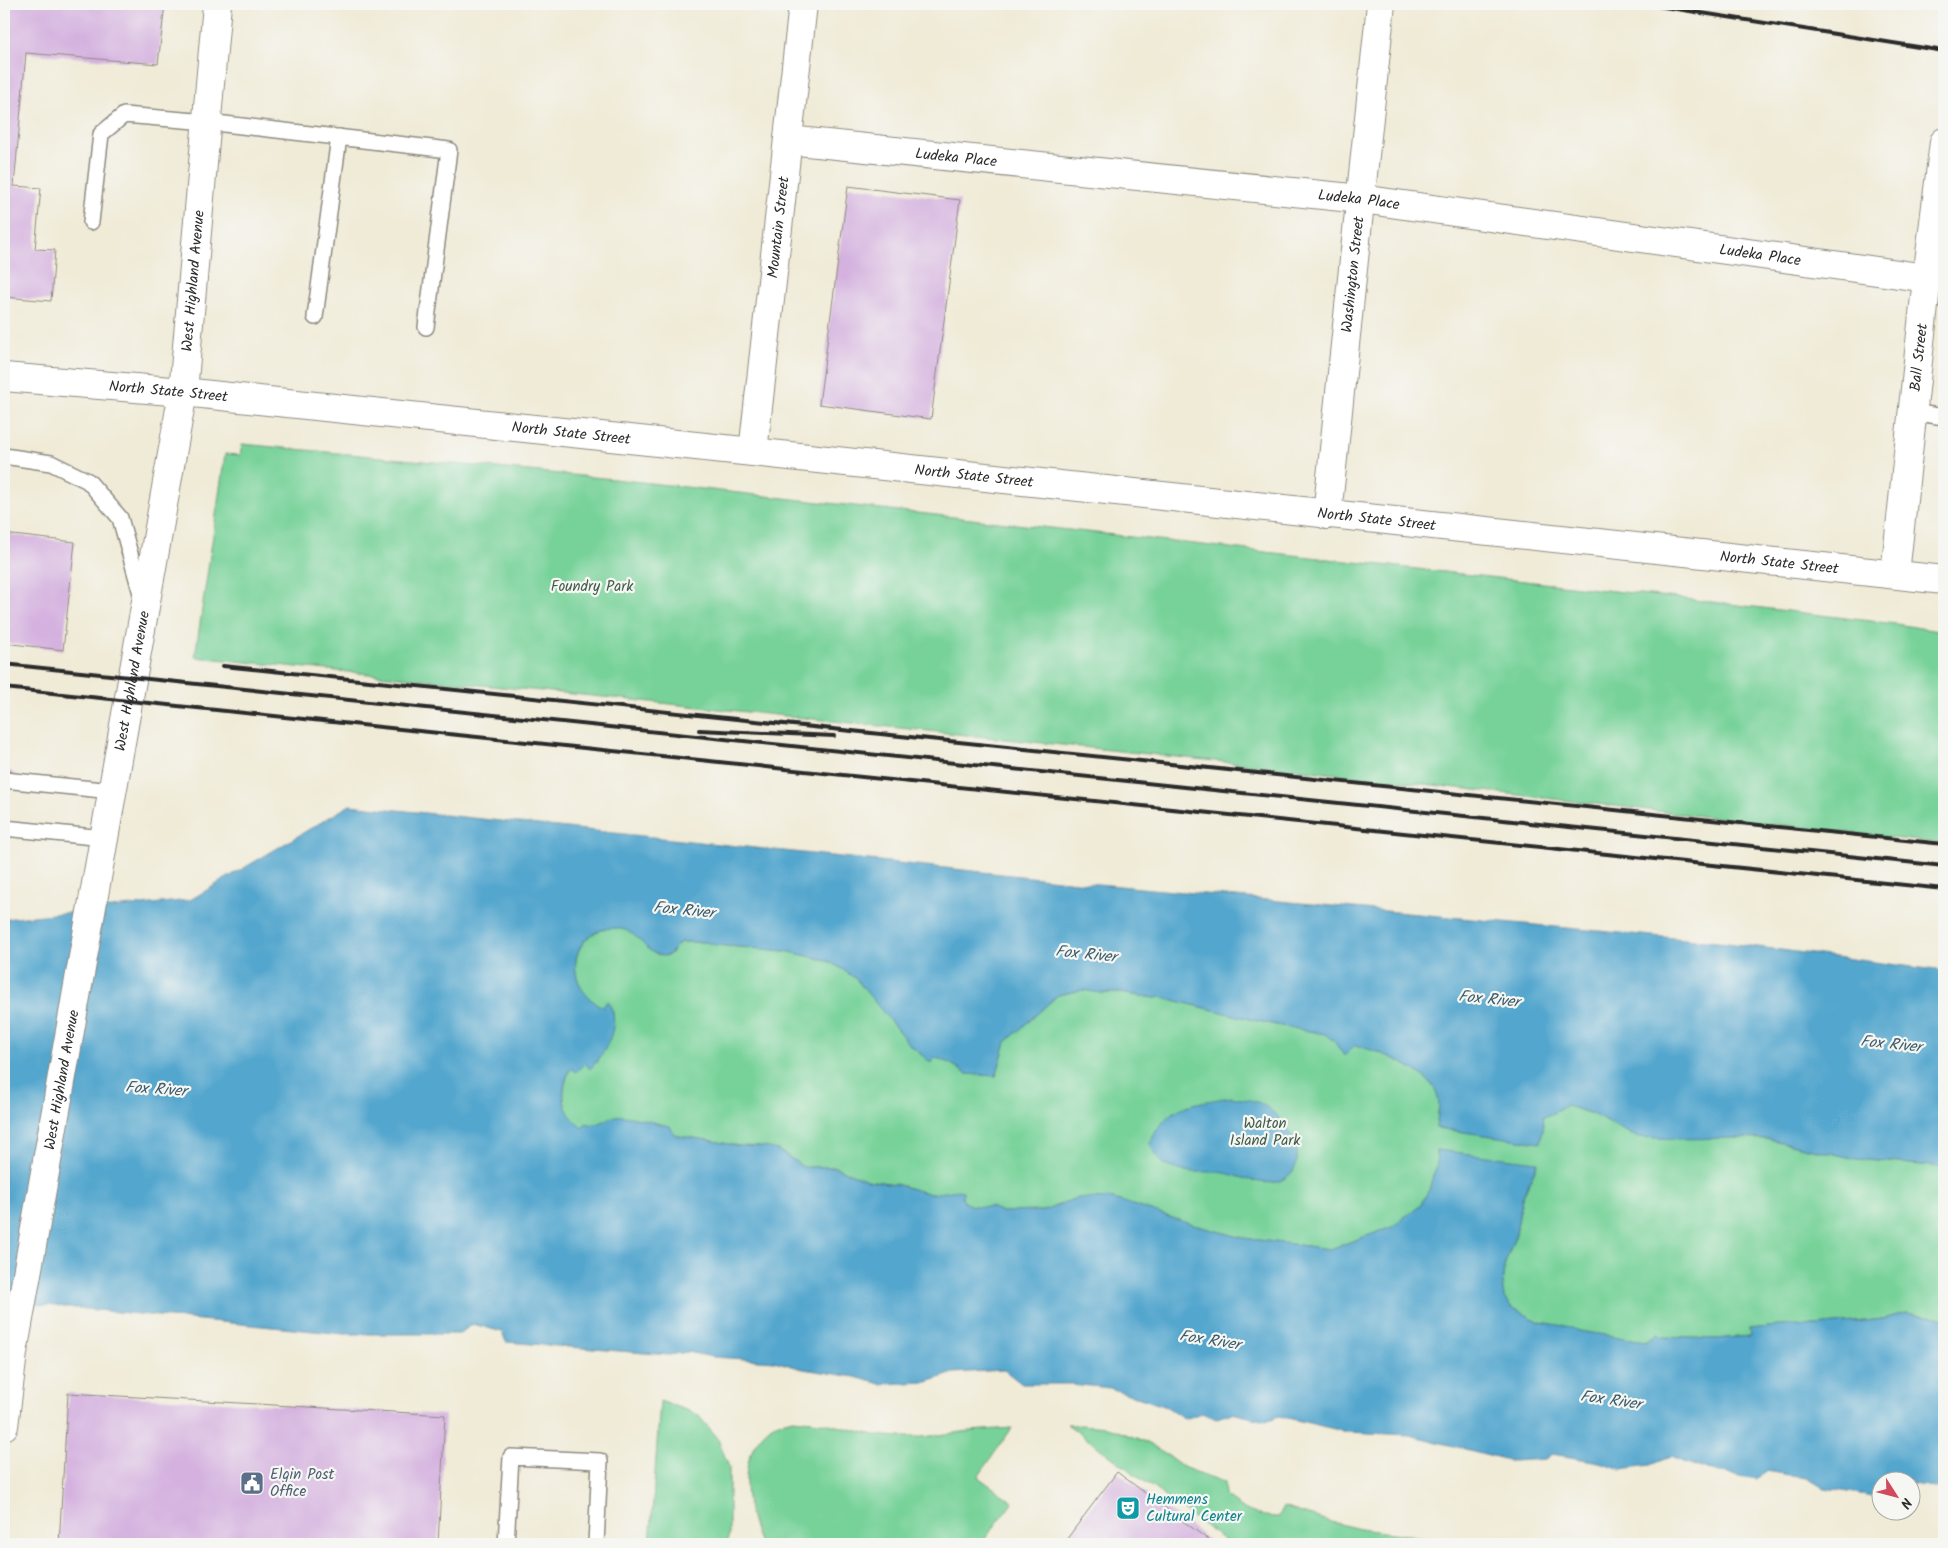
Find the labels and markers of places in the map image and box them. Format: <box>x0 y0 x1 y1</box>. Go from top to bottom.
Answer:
place label: Elgin Post Office <box>270 1463 334 1504</box>
public building icon: Elgin Post Office <box>239 1470 265 1496</box>
place label: Hemmens Cultural Center <box>1146 1488 1243 1529</box>
theatre icon: Hemmens Cultural Center <box>1115 1495 1141 1521</box>

